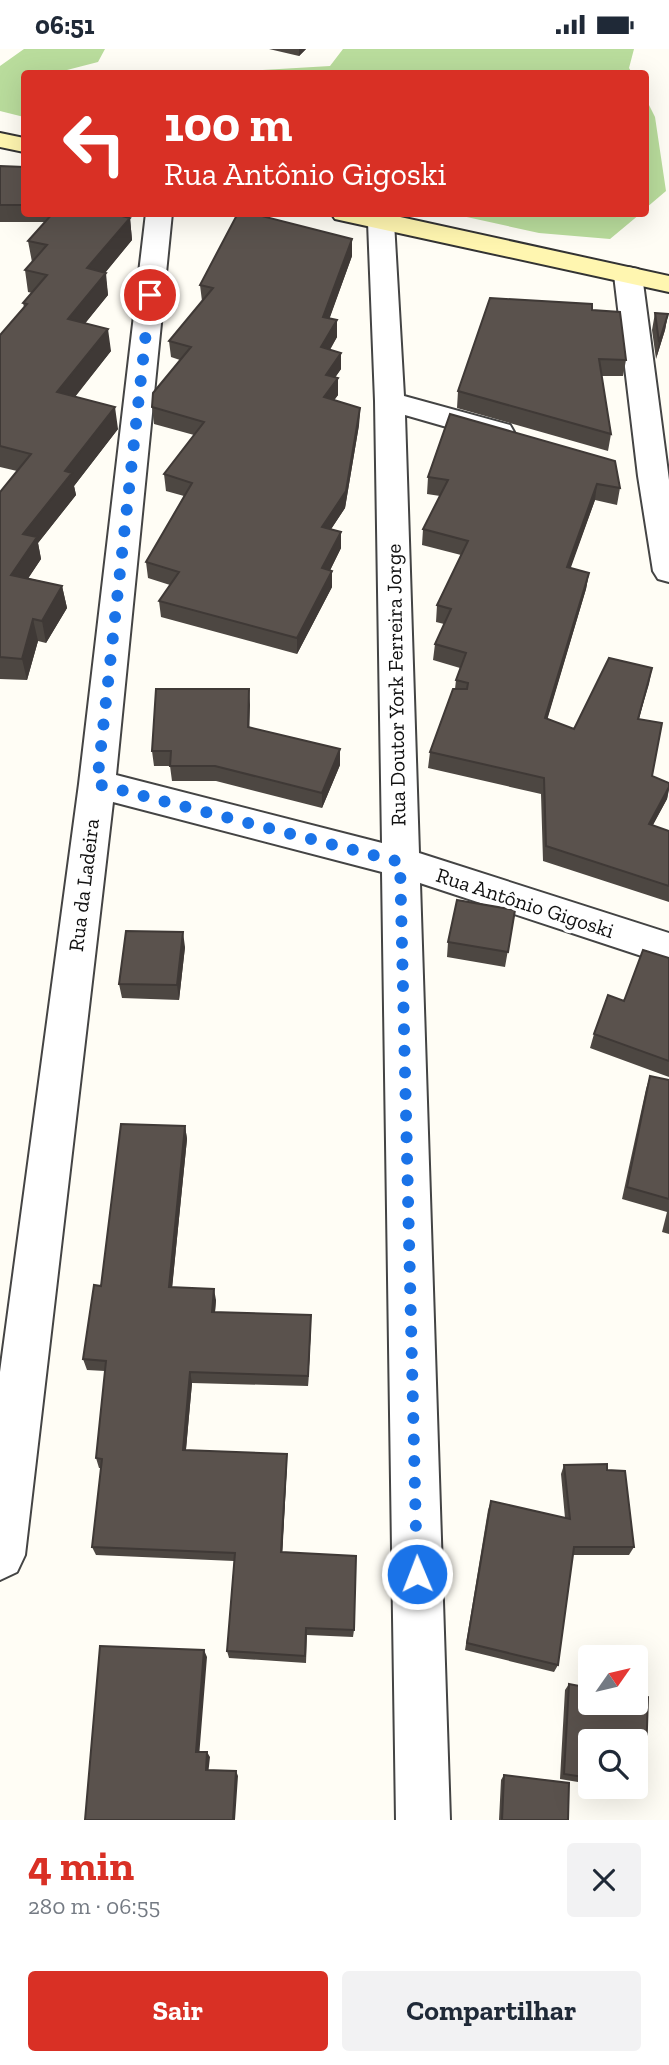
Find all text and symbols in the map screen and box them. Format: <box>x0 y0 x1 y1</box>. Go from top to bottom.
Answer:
text: 06:51 <box>35 9 94 41</box>
text: 100 m <box>164 95 292 154</box>
icon: left <box>49 98 140 189</box>
text: Rua Antônio Gigoski <box>164 155 446 193</box>
pin <box>120 265 180 325</box>
icon: arrive <box>131 276 169 314</box>
street label: Rua Doutor York Ferreira Jorge <box>381 543 410 826</box>
street label: Rua da Ladeira <box>63 817 104 953</box>
street label: Rua Antônio Gigoski <box>433 862 617 943</box>
position arrow <box>380 1537 454 1611</box>
north arrow <box>578 1645 648 1715</box>
map controls <box>578 1645 648 1799</box>
button: search <box>578 1729 648 1799</box>
text: 4 min <box>28 1840 134 1891</box>
button: close <box>567 1843 641 1917</box>
text: 280 m · 06:55 <box>28 1892 160 1920</box>
button: Sair <box>28 1971 328 2051</box>
button: Compartilhar <box>342 1971 641 2051</box>

